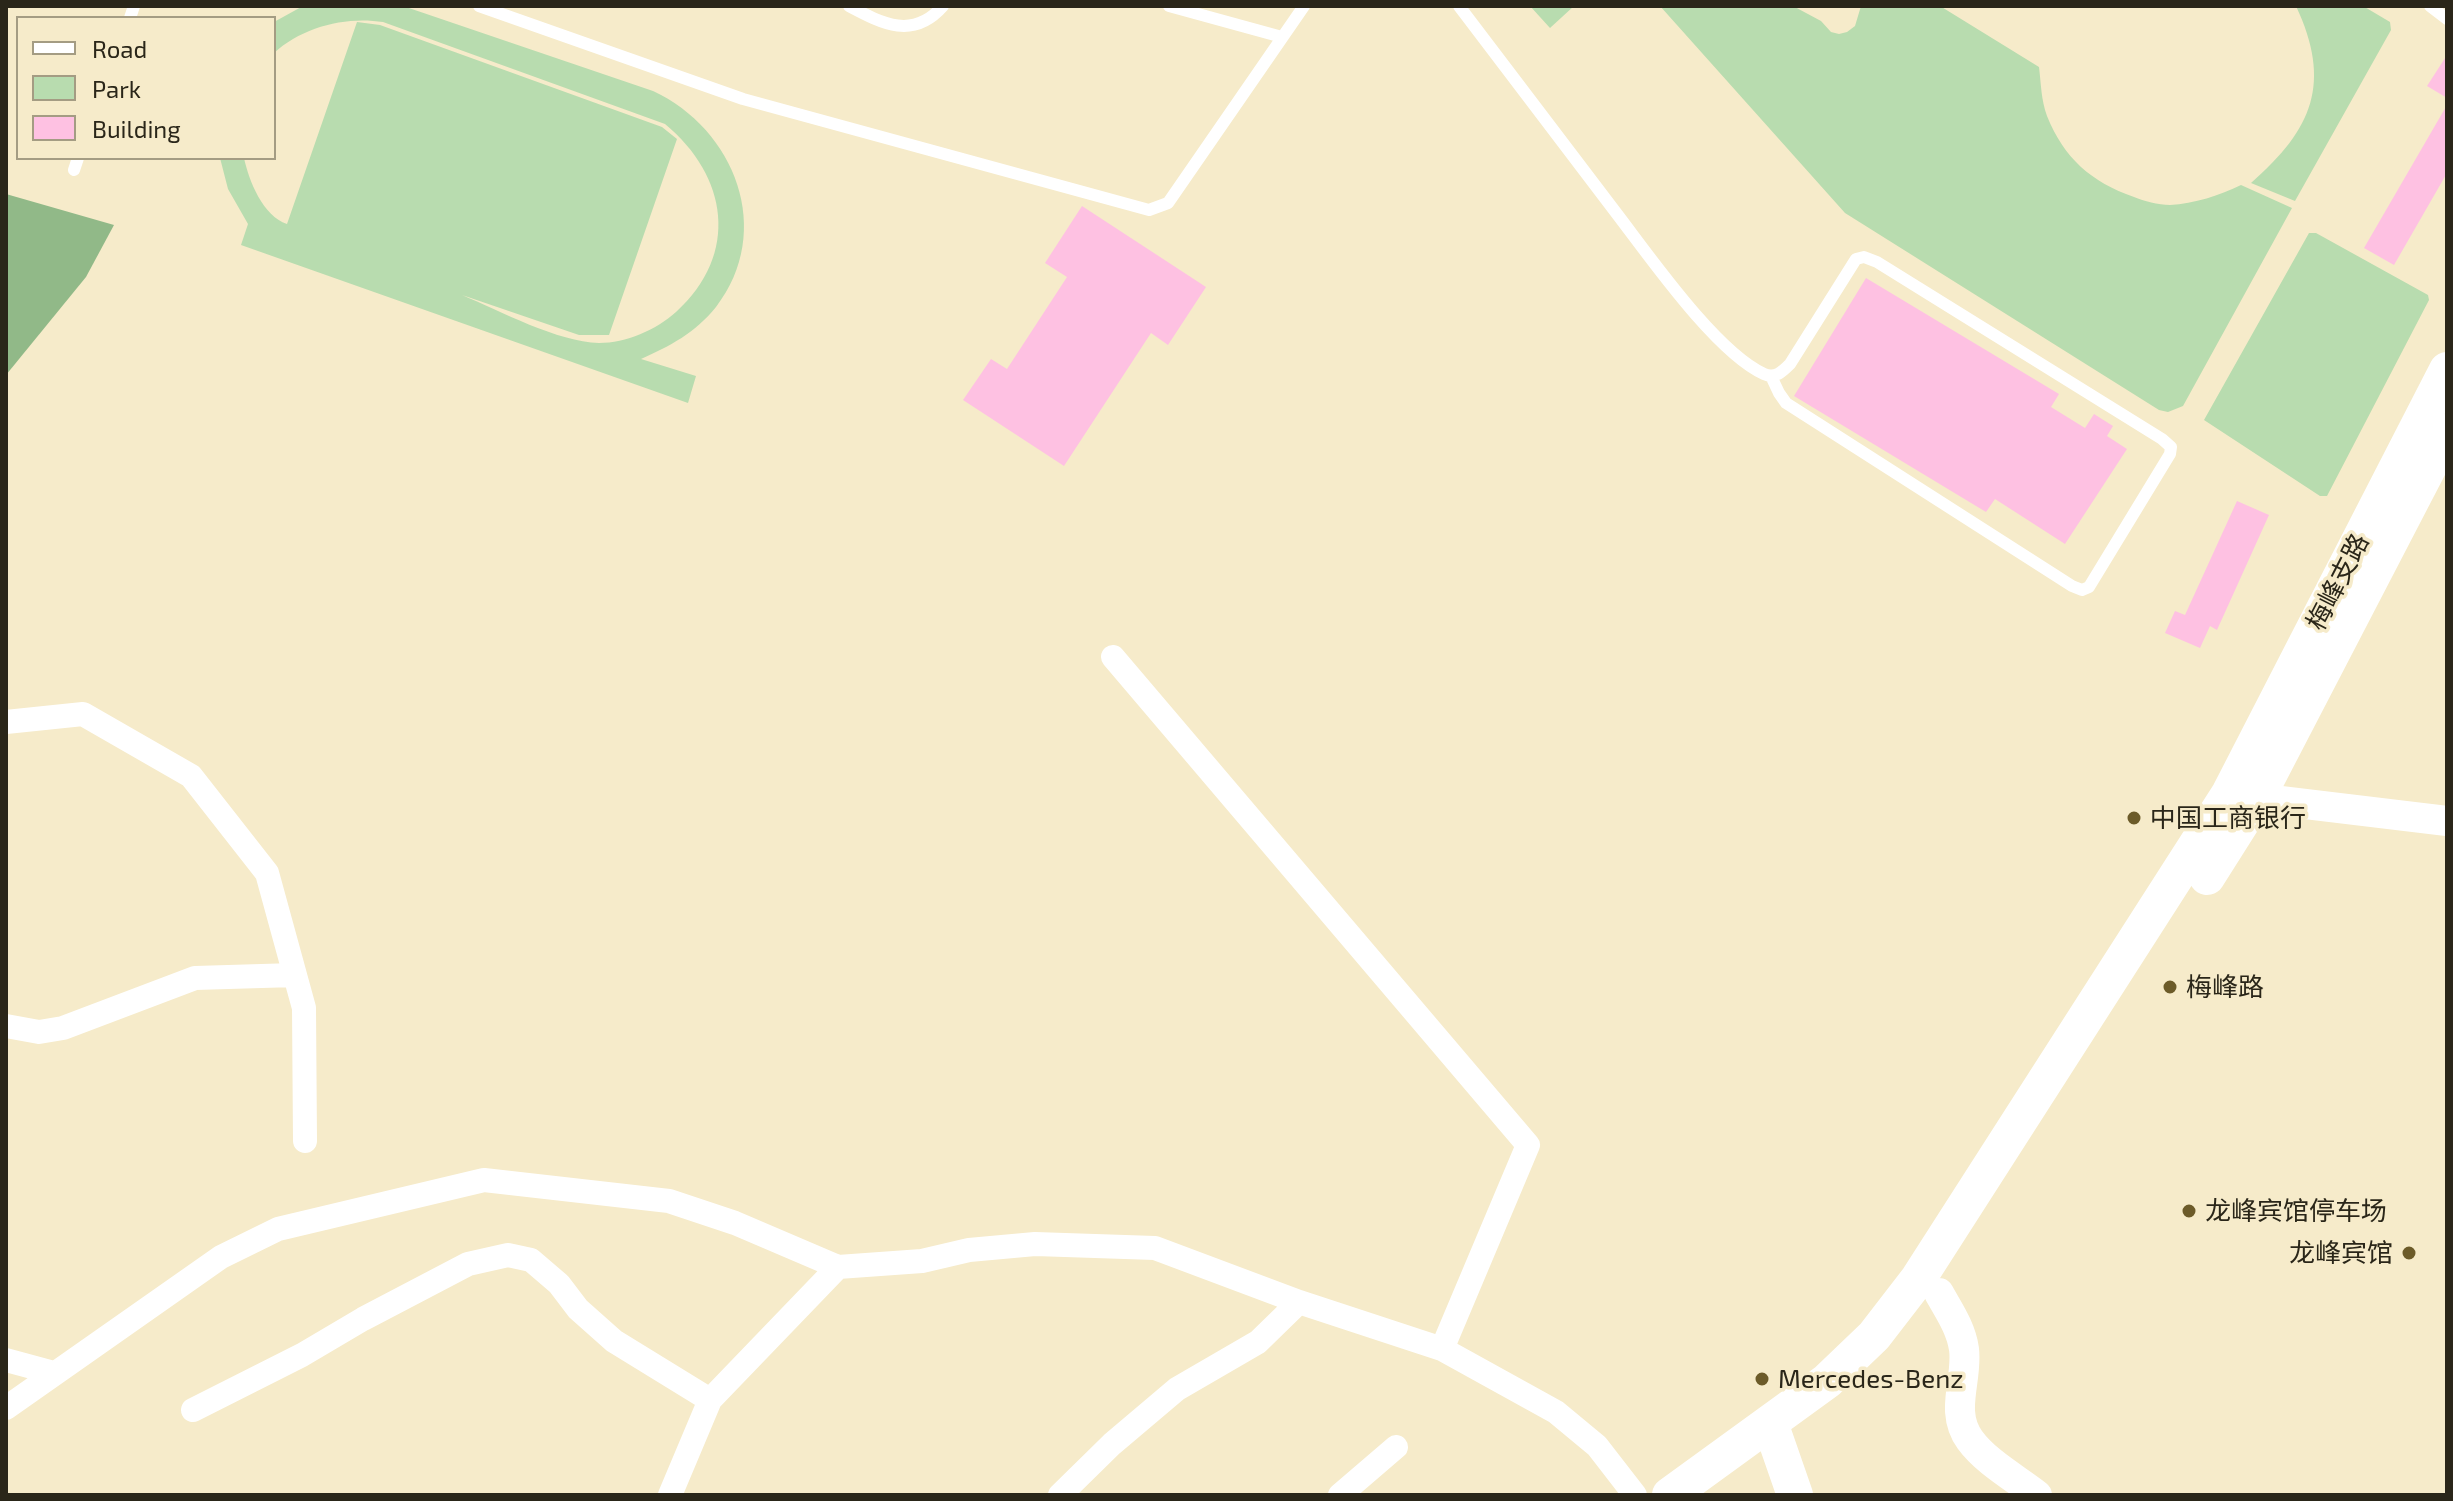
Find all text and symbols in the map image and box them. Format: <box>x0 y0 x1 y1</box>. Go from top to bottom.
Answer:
legend <box>16 16 276 160</box>
text: Road <box>92 34 147 63</box>
text: Park <box>92 74 141 103</box>
text: Building <box>92 114 181 143</box>
street label: 梅峰支路 <box>2300 529 2376 635</box>
place label: 中国工商银行 <box>2150 802 2306 834</box>
marker: 中国工商银行 <box>2125 809 2143 827</box>
place label: 梅峰路 <box>2186 971 2264 1003</box>
marker: 梅峰路 <box>2161 978 2179 996</box>
place label: 龙峰宾馆停车场 <box>2205 1195 2387 1227</box>
marker: 龙峰宾馆停车场 <box>2180 1202 2198 1220</box>
place label: 龙峰宾馆 <box>2289 1237 2393 1269</box>
marker: 龙峰宾馆 <box>2400 1244 2418 1262</box>
place label: Mercedes-Benz <box>1778 1363 1964 1395</box>
marker: Mercedes-Benz <box>1753 1370 1771 1388</box>

